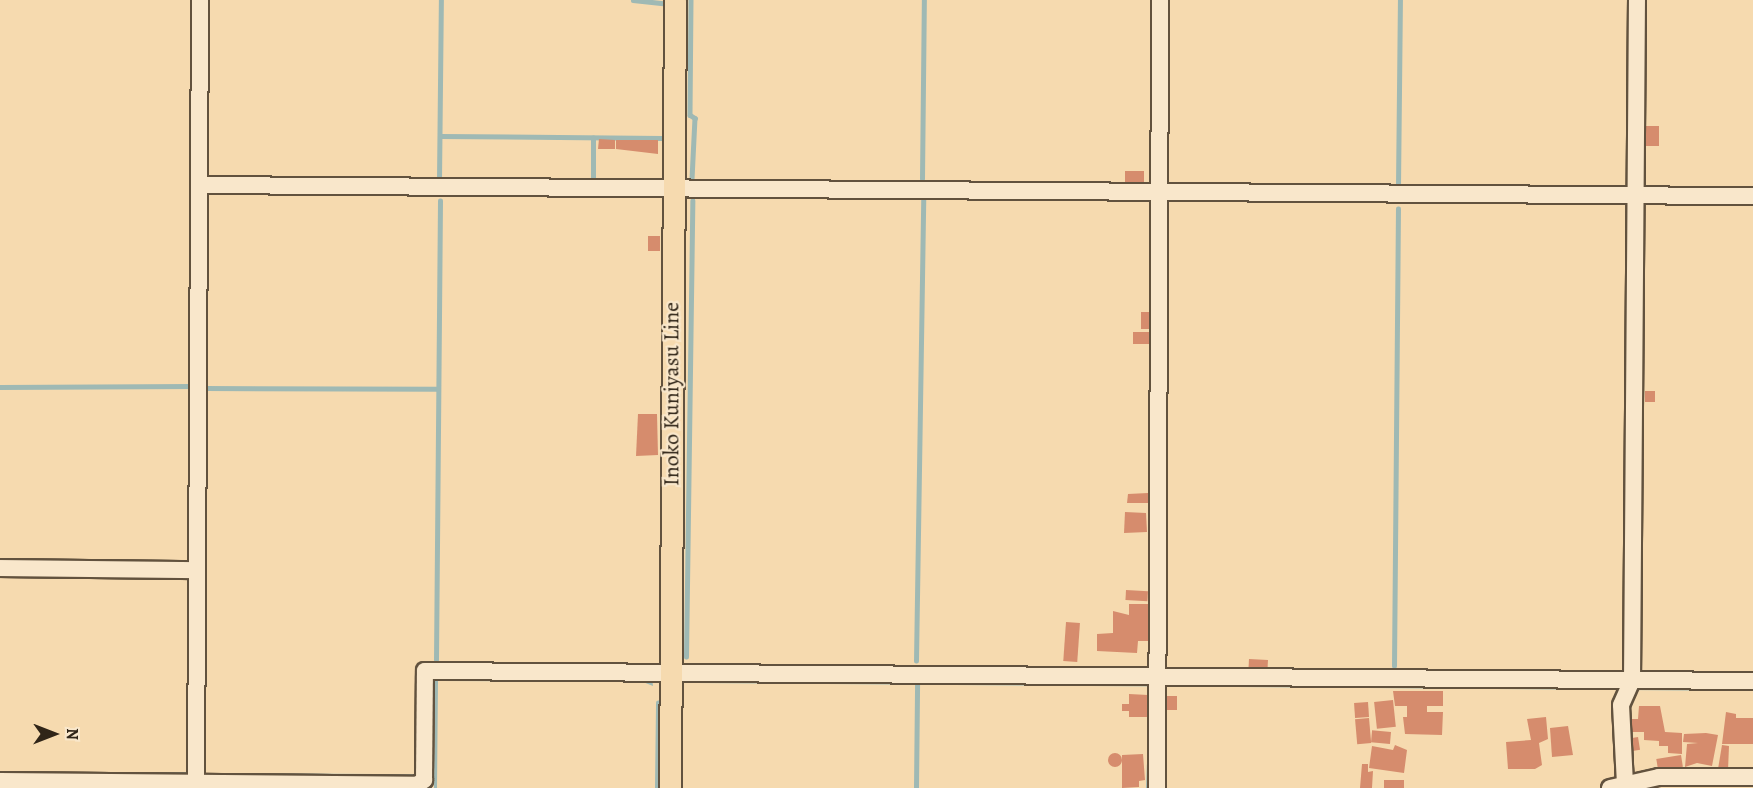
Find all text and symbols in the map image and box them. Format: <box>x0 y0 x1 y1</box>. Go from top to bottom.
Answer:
street label: Inoko Kuniyasu Line <box>659 302 685 486</box>
north arrow <box>24 704 84 764</box>
text: N <box>61 728 83 740</box>

